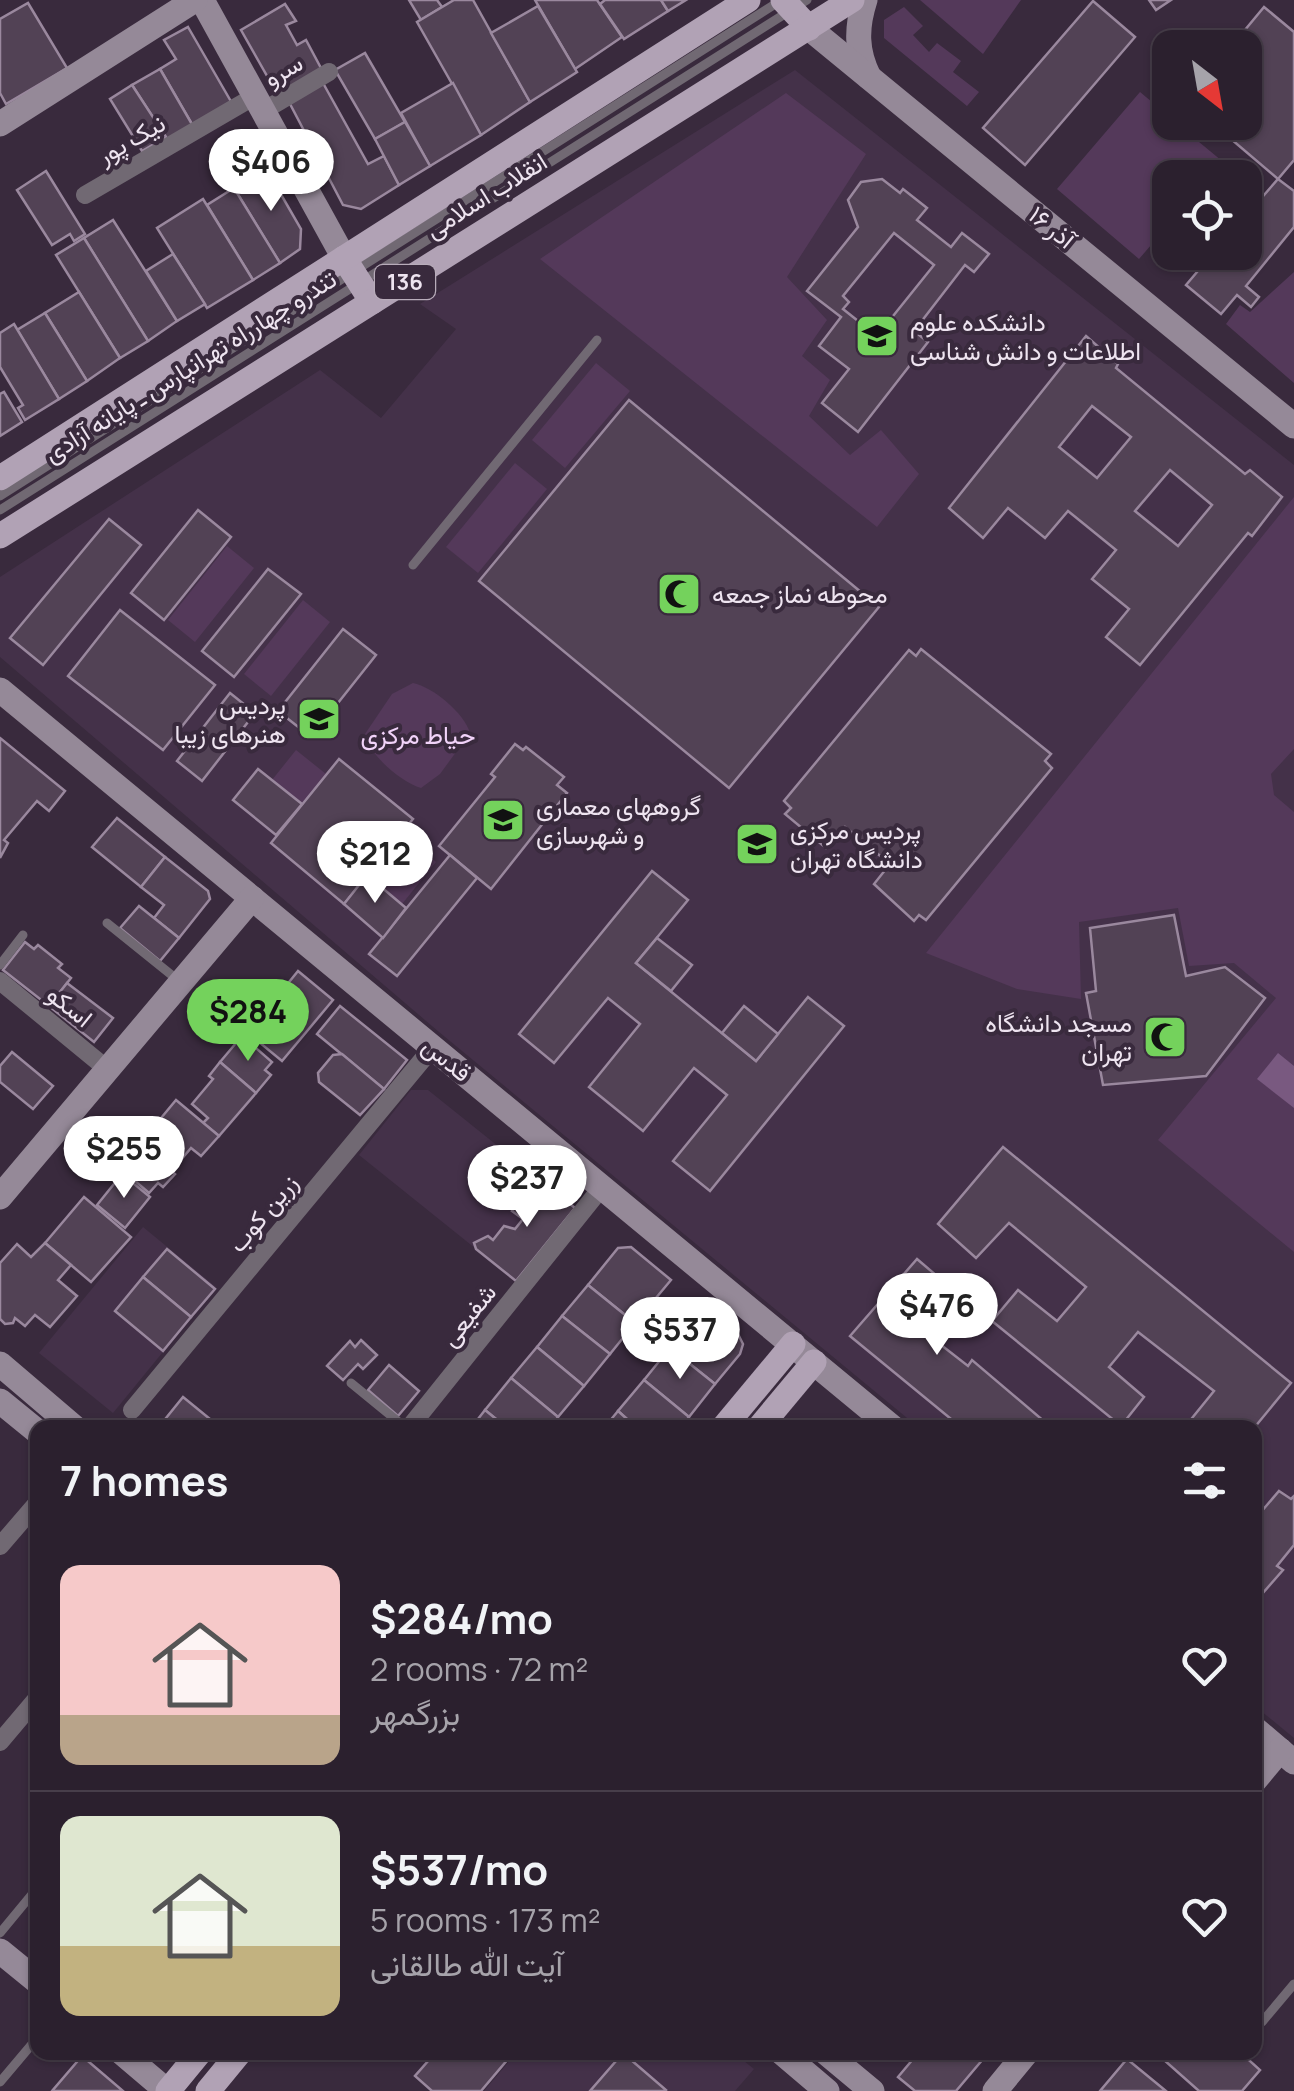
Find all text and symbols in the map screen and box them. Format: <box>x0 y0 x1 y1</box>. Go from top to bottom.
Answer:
north arrow <box>1152 30 1262 140</box>
map controls <box>1152 30 1262 270</box>
street label: سرو <box>257 44 309 95</box>
street label: نیک پور <box>89 105 171 173</box>
pin: $406 <box>212 129 330 214</box>
text: $406 <box>231 139 311 183</box>
street label: انقلاب اسلامی <box>418 143 553 246</box>
button: locate <box>1152 160 1262 270</box>
street label: ۱۶ آذر <box>1022 197 1085 258</box>
street label: تندرو چهارراه تهرانپارس ـ پایانه آزادی <box>37 261 343 470</box>
road number: 136 <box>375 265 435 299</box>
place label: دانشکده علوم اطلاعات و دانش شناسی <box>910 304 1141 368</box>
school or university icon: دانشکده علوم اطلاعات و دانش شناسی <box>854 313 900 359</box>
mosque icon: محوطه نماز جمعه <box>656 571 702 617</box>
place label: محوطه نماز جمعه <box>712 576 888 611</box>
place label: پردیس هنرهای زیبا <box>174 687 286 751</box>
school or university icon: پردیس هنرهای زیبا <box>296 696 342 742</box>
park label: حیاط مرکزی <box>361 717 475 752</box>
place label: گروههای معماری و شهرسازی <box>536 788 701 852</box>
school or university icon: گروههای معماری و شهرسازی <box>480 797 526 843</box>
place label: پردیس مرکزی دانشگاه‌ تهران <box>790 812 923 876</box>
pin: $212 <box>316 821 434 906</box>
school or university icon: پردیس مرکزی دانشگاه‌ تهران <box>734 821 780 867</box>
text: $212 <box>339 831 411 875</box>
street label: اسکو <box>40 976 101 1035</box>
pin: $284 <box>189 979 307 1064</box>
text: $284 <box>209 989 287 1033</box>
place label: مسجد دانشگاه تهران <box>985 1005 1132 1069</box>
mosque icon: مسجد دانشگاه تهران <box>1142 1014 1188 1060</box>
street label: قدس <box>415 1028 479 1089</box>
pin: $255 <box>65 1116 183 1201</box>
text: $255 <box>86 1126 162 1170</box>
pin: $237 <box>468 1145 586 1230</box>
text: $237 <box>490 1155 564 1199</box>
street label: زرین کوب <box>219 1166 306 1259</box>
pin: $476 <box>878 1273 996 1358</box>
street label: شفیعی <box>431 1276 504 1354</box>
text: $476 <box>899 1283 975 1327</box>
pin: $537 <box>621 1297 739 1382</box>
text: $537 <box>643 1307 717 1351</box>
text: 7 homes <box>60 1451 228 1509</box>
icon: filters <box>1177 1453 1232 1508</box>
text: $284/mo <box>370 1589 553 1647</box>
icon: home <box>140 1605 260 1725</box>
icon: heart <box>1177 1638 1232 1693</box>
text: 2 rooms · 72 m² <box>370 1647 588 1691</box>
text: بزرگمهر <box>370 1691 460 1735</box>
text: $537/mo <box>370 1840 548 1898</box>
icon: home <box>140 1856 260 1976</box>
icon: heart <box>1177 1889 1232 1944</box>
text: 5 rooms · 173 m² <box>370 1898 601 1942</box>
text: آیت الله طالقانی <box>370 1942 563 1986</box>

